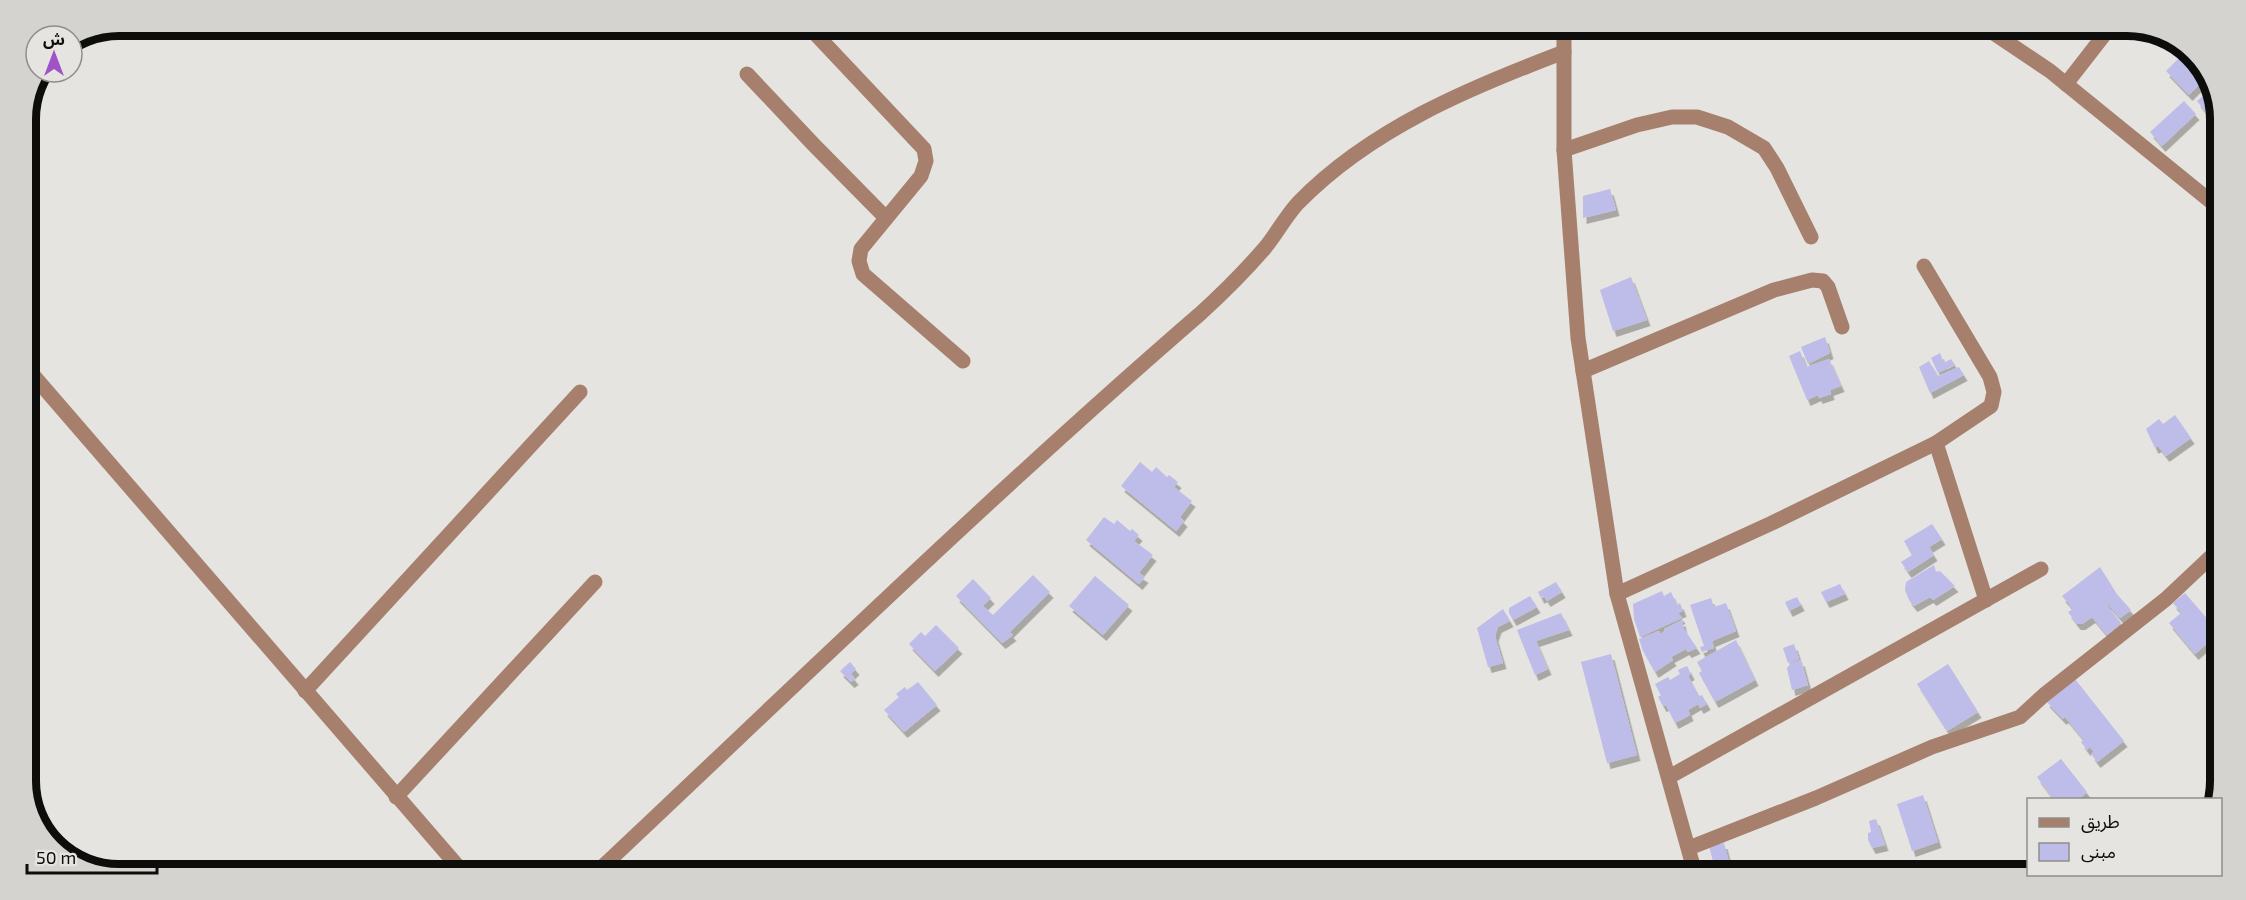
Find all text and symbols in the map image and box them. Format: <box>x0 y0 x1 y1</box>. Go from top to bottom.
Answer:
north arrow <box>24 24 84 84</box>
text: ش <box>43 29 65 49</box>
legend <box>2027 798 2222 876</box>
text: طريق <box>2081 810 2120 833</box>
scale bar <box>27 837 158 875</box>
text: مبنى <box>2081 840 2116 863</box>
text: 50 m <box>36 846 76 868</box>

